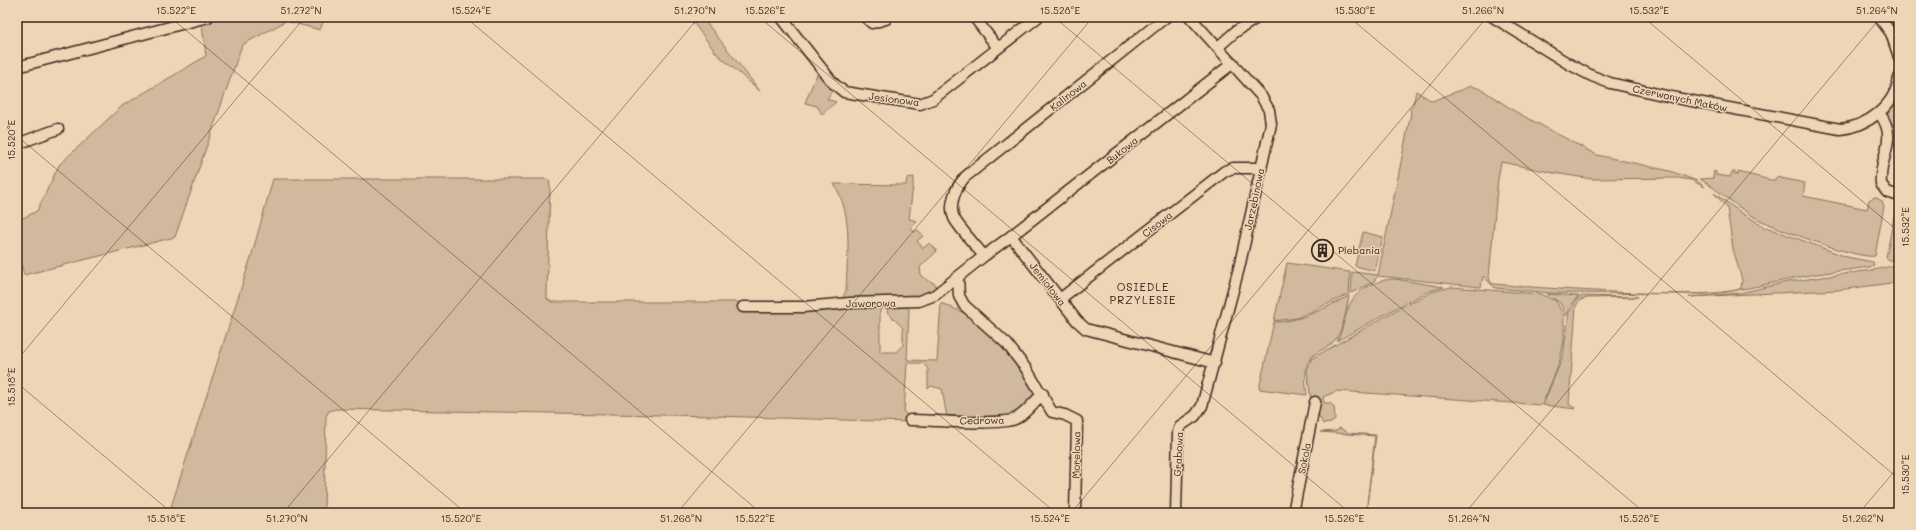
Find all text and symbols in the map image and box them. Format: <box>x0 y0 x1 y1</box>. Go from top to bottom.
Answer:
text: 15.522°E <box>156 3 196 17</box>
text: 51.272°N <box>280 3 322 17</box>
text: 15.524°E <box>451 3 491 17</box>
text: 51.270°N <box>674 3 716 17</box>
text: 15.526°E <box>745 3 785 17</box>
text: 15.528°E <box>1040 3 1080 17</box>
text: 15.530°E <box>1335 3 1376 17</box>
text: 51.266°N <box>1462 3 1504 17</box>
text: 15.532°E <box>1629 3 1669 17</box>
text: 51.264°N <box>1856 3 1898 17</box>
street label: Kalinowa <box>1047 76 1089 114</box>
street label: Czerwonych Maków <box>1631 81 1729 115</box>
street label: Jesionowa <box>868 89 920 109</box>
text: 15.520°E <box>4 120 18 160</box>
street label: Bukowa <box>1103 133 1141 167</box>
street label: Jarzębinowa <box>1241 167 1267 231</box>
text: 15.532°E <box>1898 207 1912 247</box>
street label: Cisowa <box>1139 208 1175 240</box>
building icon: Plebania <box>1309 237 1335 263</box>
place label: Plebania <box>1338 243 1380 257</box>
street label: Jemiołowa <box>1027 259 1069 309</box>
district label: OSIEDLE PRZYLESIE <box>1110 279 1176 307</box>
street label: Jaworowa <box>846 296 896 310</box>
text: 15.518°E <box>4 367 18 407</box>
street label: Cedrowa <box>960 413 1004 427</box>
street label: Morelowa <box>1069 431 1083 479</box>
street label: Grabowa <box>1170 431 1186 477</box>
street label: Sokola <box>1294 441 1314 475</box>
text: 15.530°E <box>1898 454 1912 495</box>
text: 15.518°E <box>146 511 186 525</box>
text: 51.270°N <box>266 511 308 525</box>
text: 15.520°E <box>441 511 481 525</box>
text: 51.268°N <box>660 511 702 525</box>
text: 15.522°E <box>735 511 775 525</box>
text: 15.524°E <box>1030 511 1070 525</box>
text: 15.526°E <box>1324 511 1364 525</box>
text: 51.264°N <box>1448 511 1490 525</box>
text: 15.528°E <box>1619 511 1659 525</box>
text: 51.262°N <box>1842 511 1884 525</box>

